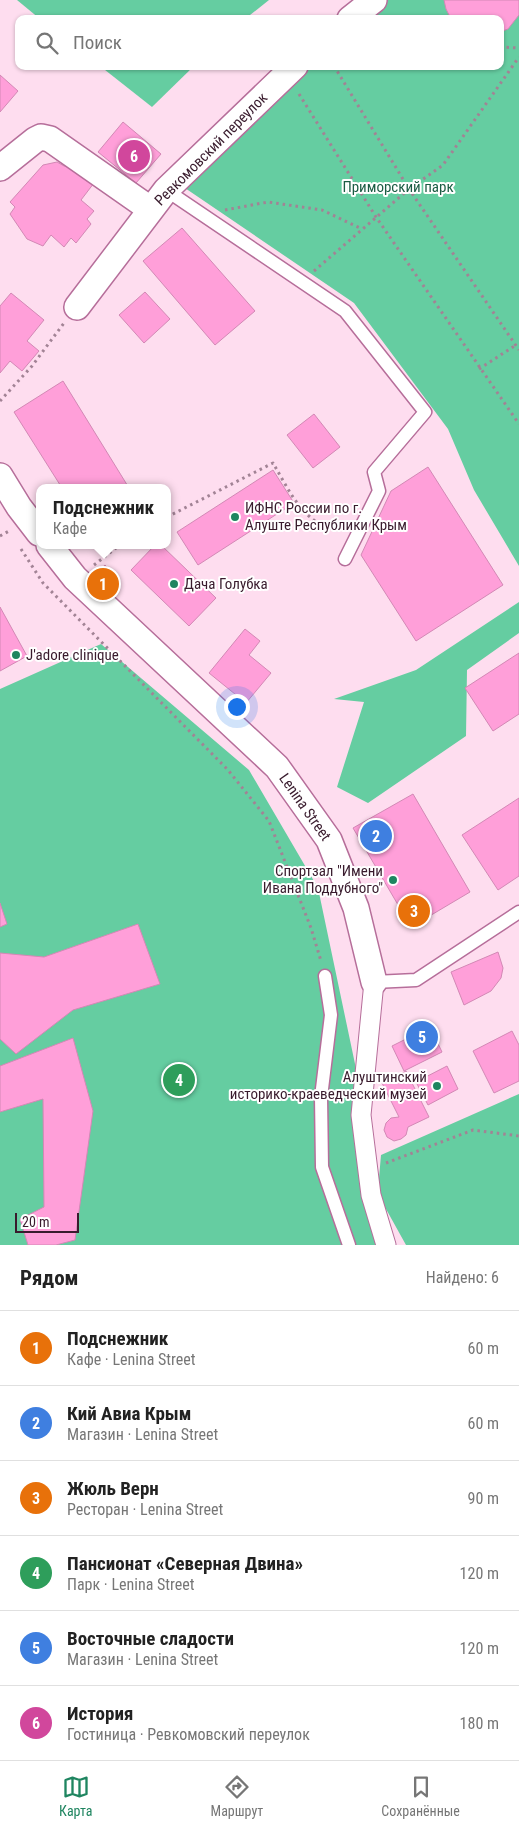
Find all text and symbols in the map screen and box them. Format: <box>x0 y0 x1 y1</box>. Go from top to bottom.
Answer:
search box <box>15 15 504 70</box>
icon: search <box>33 29 61 57</box>
text: Поиск <box>73 31 122 54</box>
street label: Ревкомовский переулок <box>151 89 271 209</box>
pin: 6 <box>118 137 150 175</box>
park label: Приморский парк <box>342 178 454 196</box>
popup <box>36 484 171 549</box>
text: Подснежник <box>53 496 154 519</box>
place label: ИФНС России по г. Алуште Республики Крым <box>245 499 407 534</box>
marker: ИФНС России по г. Алуште Республики Крым <box>229 511 241 523</box>
text: Кафе <box>53 519 87 538</box>
pin: 1 <box>87 565 119 603</box>
place label: Дача Голубка <box>184 575 268 593</box>
marker: Дача Голубка <box>168 578 180 590</box>
place label: J'adore clinique <box>26 646 119 664</box>
marker: J'adore clinique <box>10 649 22 661</box>
your location <box>224 694 250 720</box>
street label: Lenina Street <box>275 770 335 844</box>
pin: 2 <box>360 817 392 855</box>
place label: Спортзал "Имени Ивана Поддубного" <box>263 862 383 897</box>
marker: Спортзал "Имени Ивана Поддубного" <box>387 874 399 886</box>
pin: 3 <box>398 892 430 930</box>
pin: 5 <box>406 1018 438 1056</box>
pin: 4 <box>163 1061 195 1099</box>
place label: Алуштинский историко-краеведческий музей <box>230 1068 427 1103</box>
marker: Алуштинский историко-краеведческий музей <box>431 1080 443 1092</box>
scale bar <box>15 1210 79 1233</box>
text: 20 m <box>22 1214 50 1230</box>
text: Рядом <box>20 1266 79 1290</box>
text: Найдено: 6 <box>426 1268 499 1287</box>
text: Подснежник <box>67 1327 168 1350</box>
text: 1 <box>32 1339 40 1358</box>
text: 60 m <box>467 1339 499 1358</box>
text: Кафе · Lenina Street <box>67 1350 196 1369</box>
text: Кий Авиа Крым <box>67 1402 191 1425</box>
text: 2 <box>32 1414 40 1433</box>
text: 60 m <box>467 1414 499 1433</box>
text: Магазин · Lenina Street <box>67 1425 218 1444</box>
text: Жюль Верн <box>67 1477 159 1500</box>
text: 3 <box>32 1489 40 1508</box>
text: 90 m <box>467 1489 499 1508</box>
text: Ресторан · Lenina Street <box>67 1500 223 1519</box>
text: Пансионат «Северная Двина» <box>67 1552 303 1575</box>
text: 4 <box>32 1564 40 1583</box>
text: 120 m <box>460 1564 499 1583</box>
text: Парк · Lenina Street <box>67 1575 195 1594</box>
text: Восточные сладости <box>67 1627 234 1650</box>
text: 5 <box>32 1639 40 1658</box>
text: 120 m <box>460 1639 499 1658</box>
text: Магазин · Lenina Street <box>67 1650 218 1669</box>
text: История <box>67 1702 133 1725</box>
text: 6 <box>32 1714 40 1733</box>
text: 180 m <box>460 1714 499 1733</box>
text: Гостиница · Ревкомовский переулок <box>67 1725 310 1744</box>
tab: Карта <box>59 1773 93 1819</box>
tab: Маршрут <box>211 1773 263 1819</box>
tab: Сохранённые <box>381 1773 460 1819</box>

